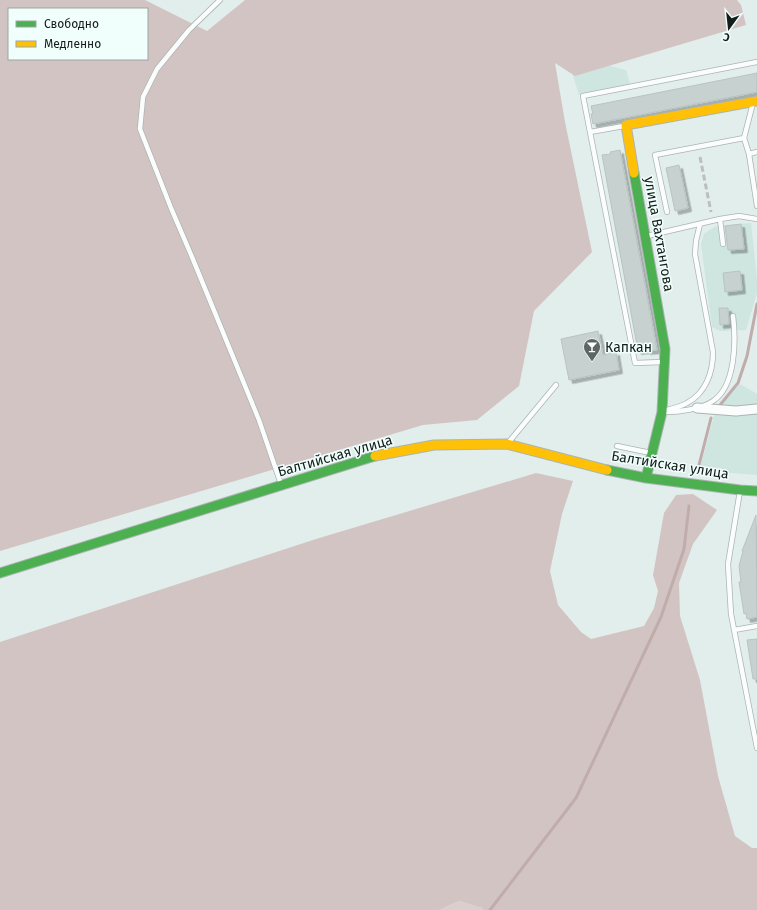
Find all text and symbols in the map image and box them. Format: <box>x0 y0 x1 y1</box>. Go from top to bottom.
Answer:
legend <box>8 8 148 60</box>
north arrow <box>709 8 749 48</box>
text: Свободно <box>44 17 99 31</box>
text: С <box>721 30 731 44</box>
text: Медленно <box>44 37 101 51</box>
street label: улица Вахтангова <box>641 175 677 293</box>
bar icon: Капкан <box>582 337 602 362</box>
place label: Капкан <box>605 339 652 356</box>
street label: Балтийская улица <box>276 431 394 481</box>
street label: Балтийская улица <box>610 447 730 483</box>

